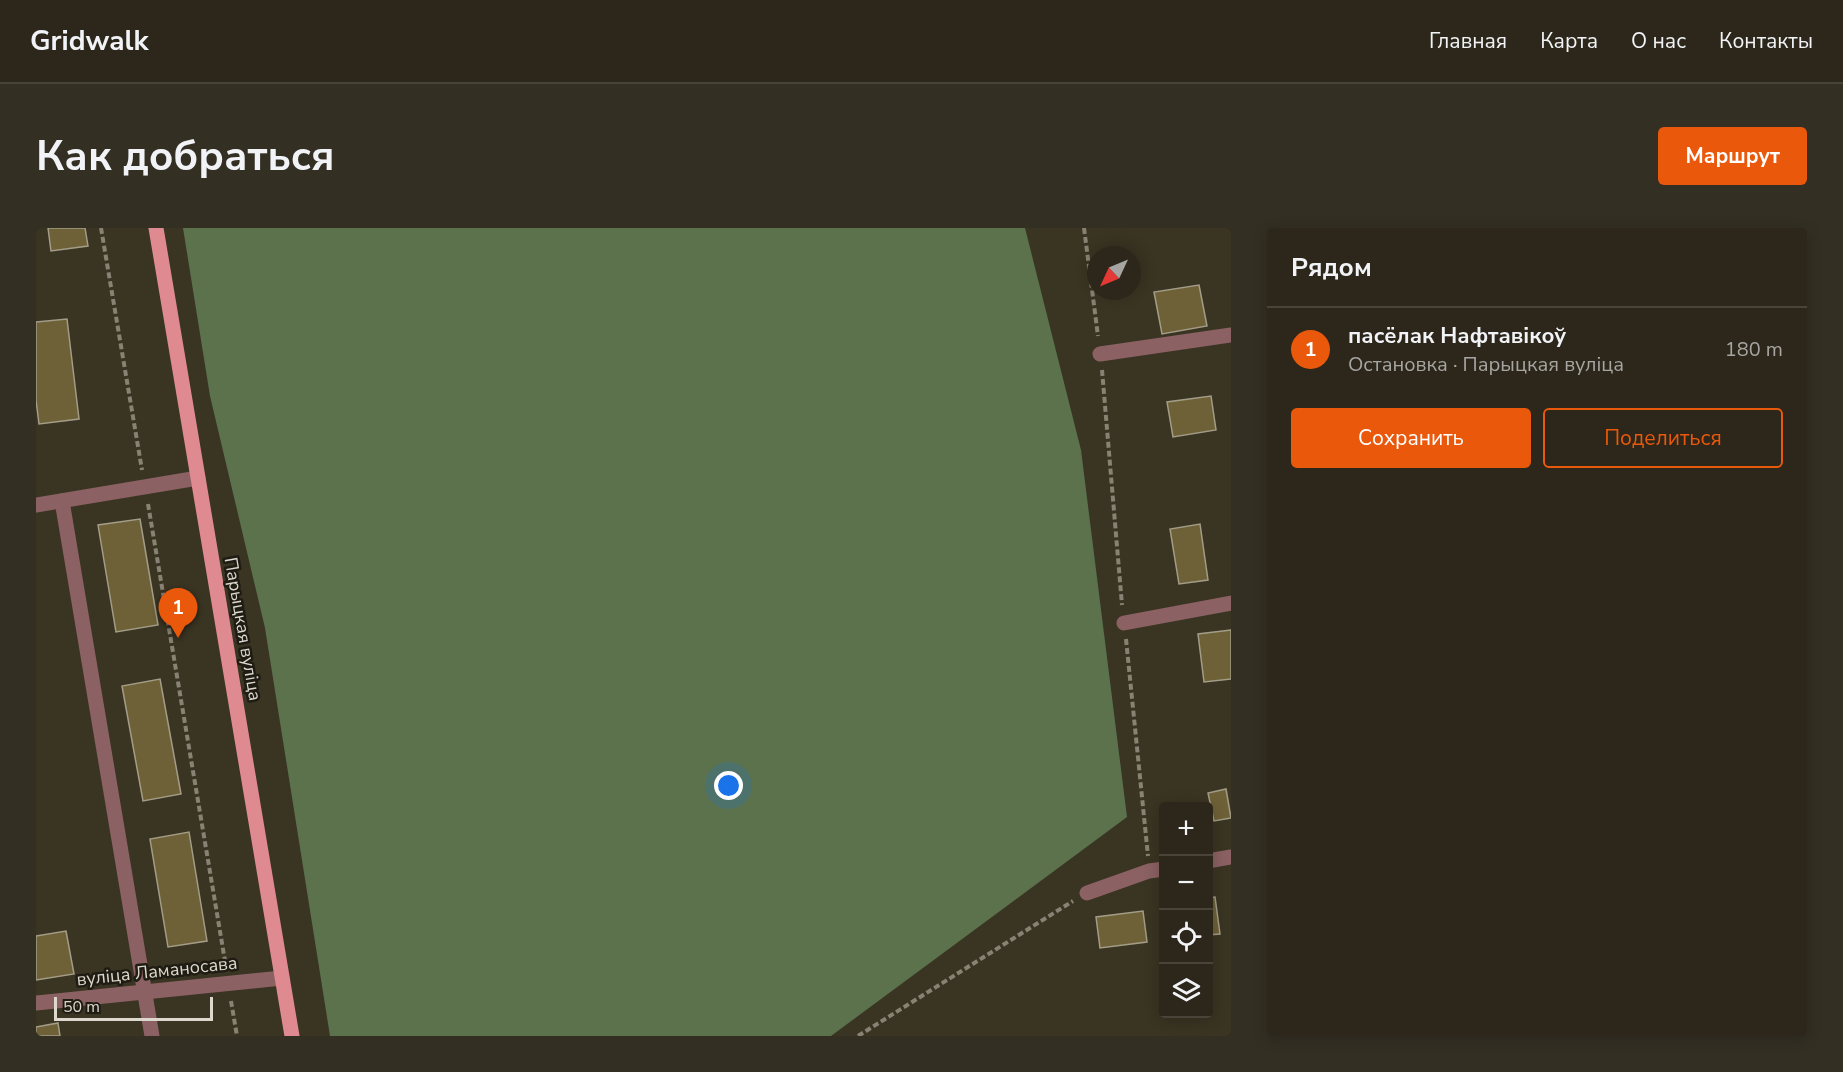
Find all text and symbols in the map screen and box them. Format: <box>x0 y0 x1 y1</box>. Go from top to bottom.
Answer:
text: Gridwalk <box>30 22 148 60</box>
text: Главная <box>1429 27 1507 55</box>
text: Карта <box>1540 27 1598 55</box>
text: О нас <box>1631 27 1686 55</box>
text: Контакты <box>1719 27 1813 55</box>
button: Маршрут <box>1658 127 1807 185</box>
text: Как добраться <box>36 128 335 185</box>
north arrow <box>1087 246 1141 300</box>
text: Рядом <box>1291 250 1372 285</box>
text: пасёлак Нафтавікоў <box>1348 321 1566 351</box>
text: 1 <box>1305 336 1317 363</box>
text: 180 m <box>1725 336 1783 363</box>
text: Остановка · Парыцкая вуліца <box>1348 351 1624 378</box>
button: Сохранить <box>1291 408 1531 468</box>
button: Поделиться <box>1543 408 1783 468</box>
street label: Парыцкая вуліца <box>219 555 267 703</box>
pin: 1 <box>158 588 198 638</box>
your location <box>714 771 743 800</box>
map controls <box>1159 802 1213 1018</box>
button: + <box>1159 802 1213 856</box>
button: − <box>1159 856 1213 910</box>
button: locate <box>1159 910 1213 964</box>
street label: вуліца Ламаносава <box>75 951 239 991</box>
button: layers <box>1159 964 1213 1018</box>
scale bar <box>54 994 213 1022</box>
text: 50 m <box>63 996 100 1018</box>

